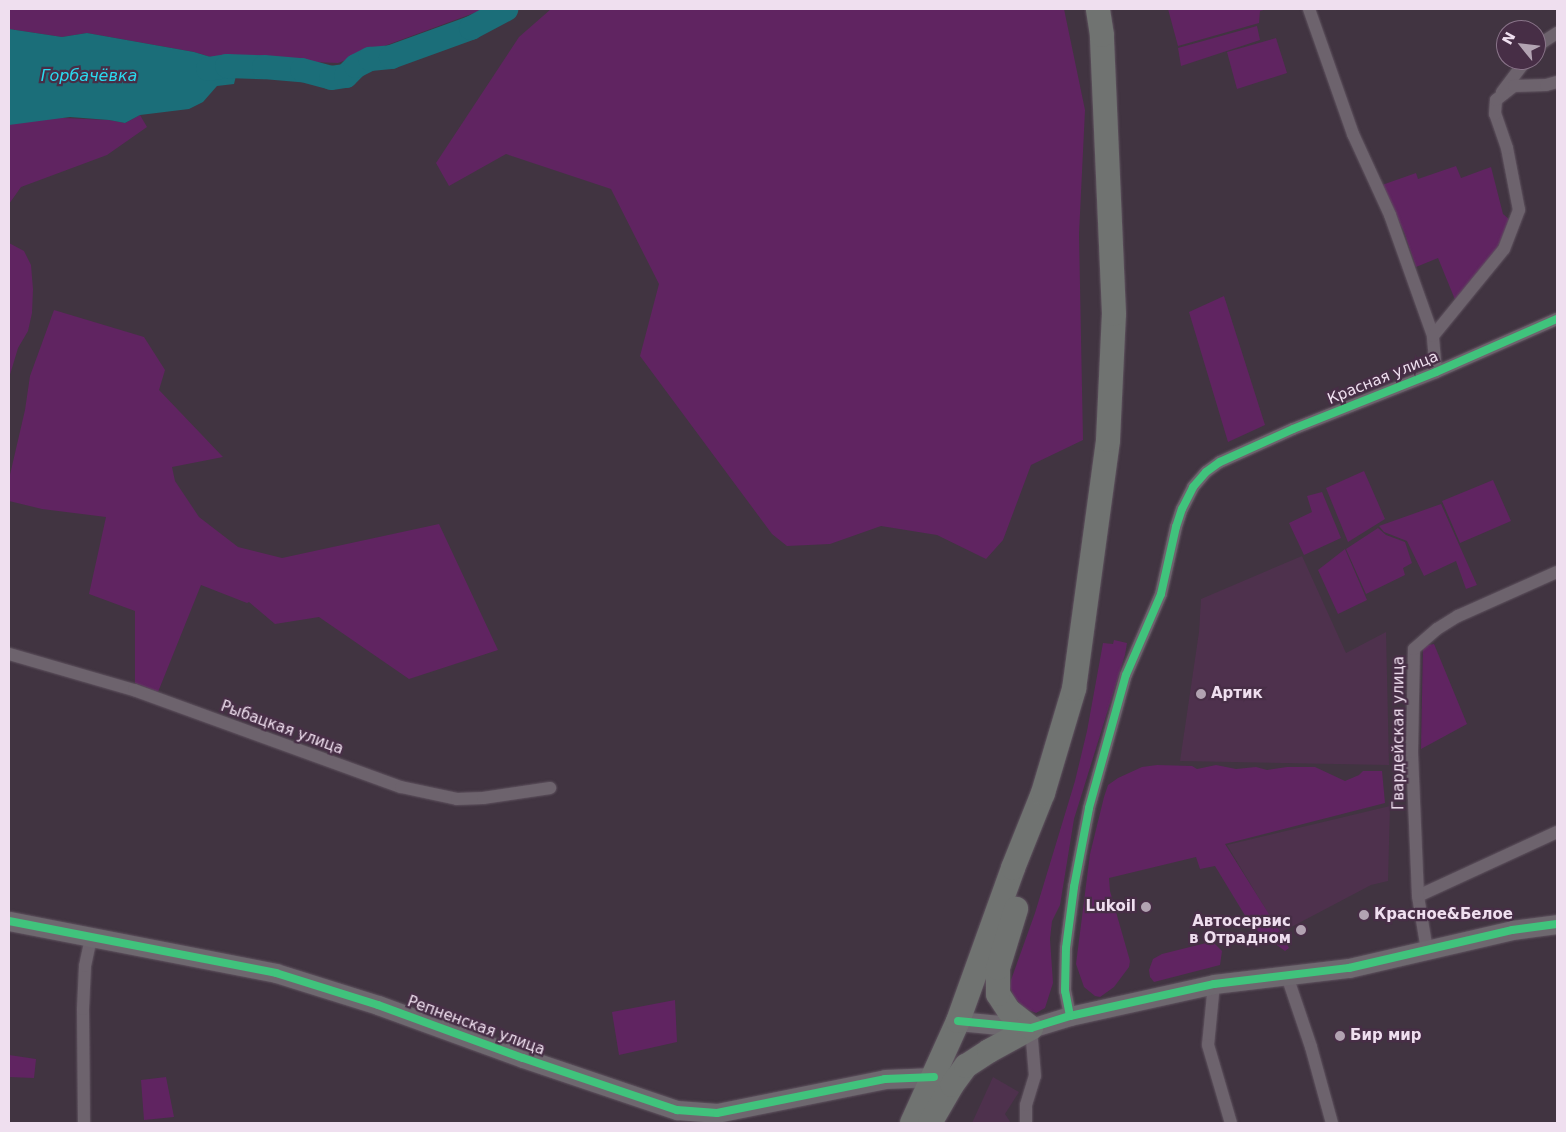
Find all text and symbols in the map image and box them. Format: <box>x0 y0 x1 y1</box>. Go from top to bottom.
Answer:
north arrow <box>1496 20 1546 70</box>
text: N <box>1499 29 1519 47</box>
water label: Горбачёвка <box>41 66 137 86</box>
street label: Красная улица <box>1325 348 1441 408</box>
street label: Гвардейская улица <box>1390 656 1408 810</box>
place label: Артик <box>1211 685 1263 703</box>
marker: Артик <box>1195 688 1207 700</box>
street label: Рыбацкая улица <box>218 697 346 759</box>
place label: Lukoil <box>1086 898 1136 916</box>
marker: Lukoil <box>1140 901 1152 913</box>
place label: Красное&Белое <box>1374 906 1513 924</box>
marker: Красное&Белое <box>1358 909 1370 921</box>
place label: Автосервис в Отрадном <box>1189 912 1291 947</box>
marker: Автосервис в Отрадном <box>1295 924 1307 936</box>
street label: Репненская улица <box>405 993 547 1059</box>
place label: Бир мир <box>1350 1027 1421 1045</box>
marker: Бир мир <box>1334 1030 1346 1042</box>

